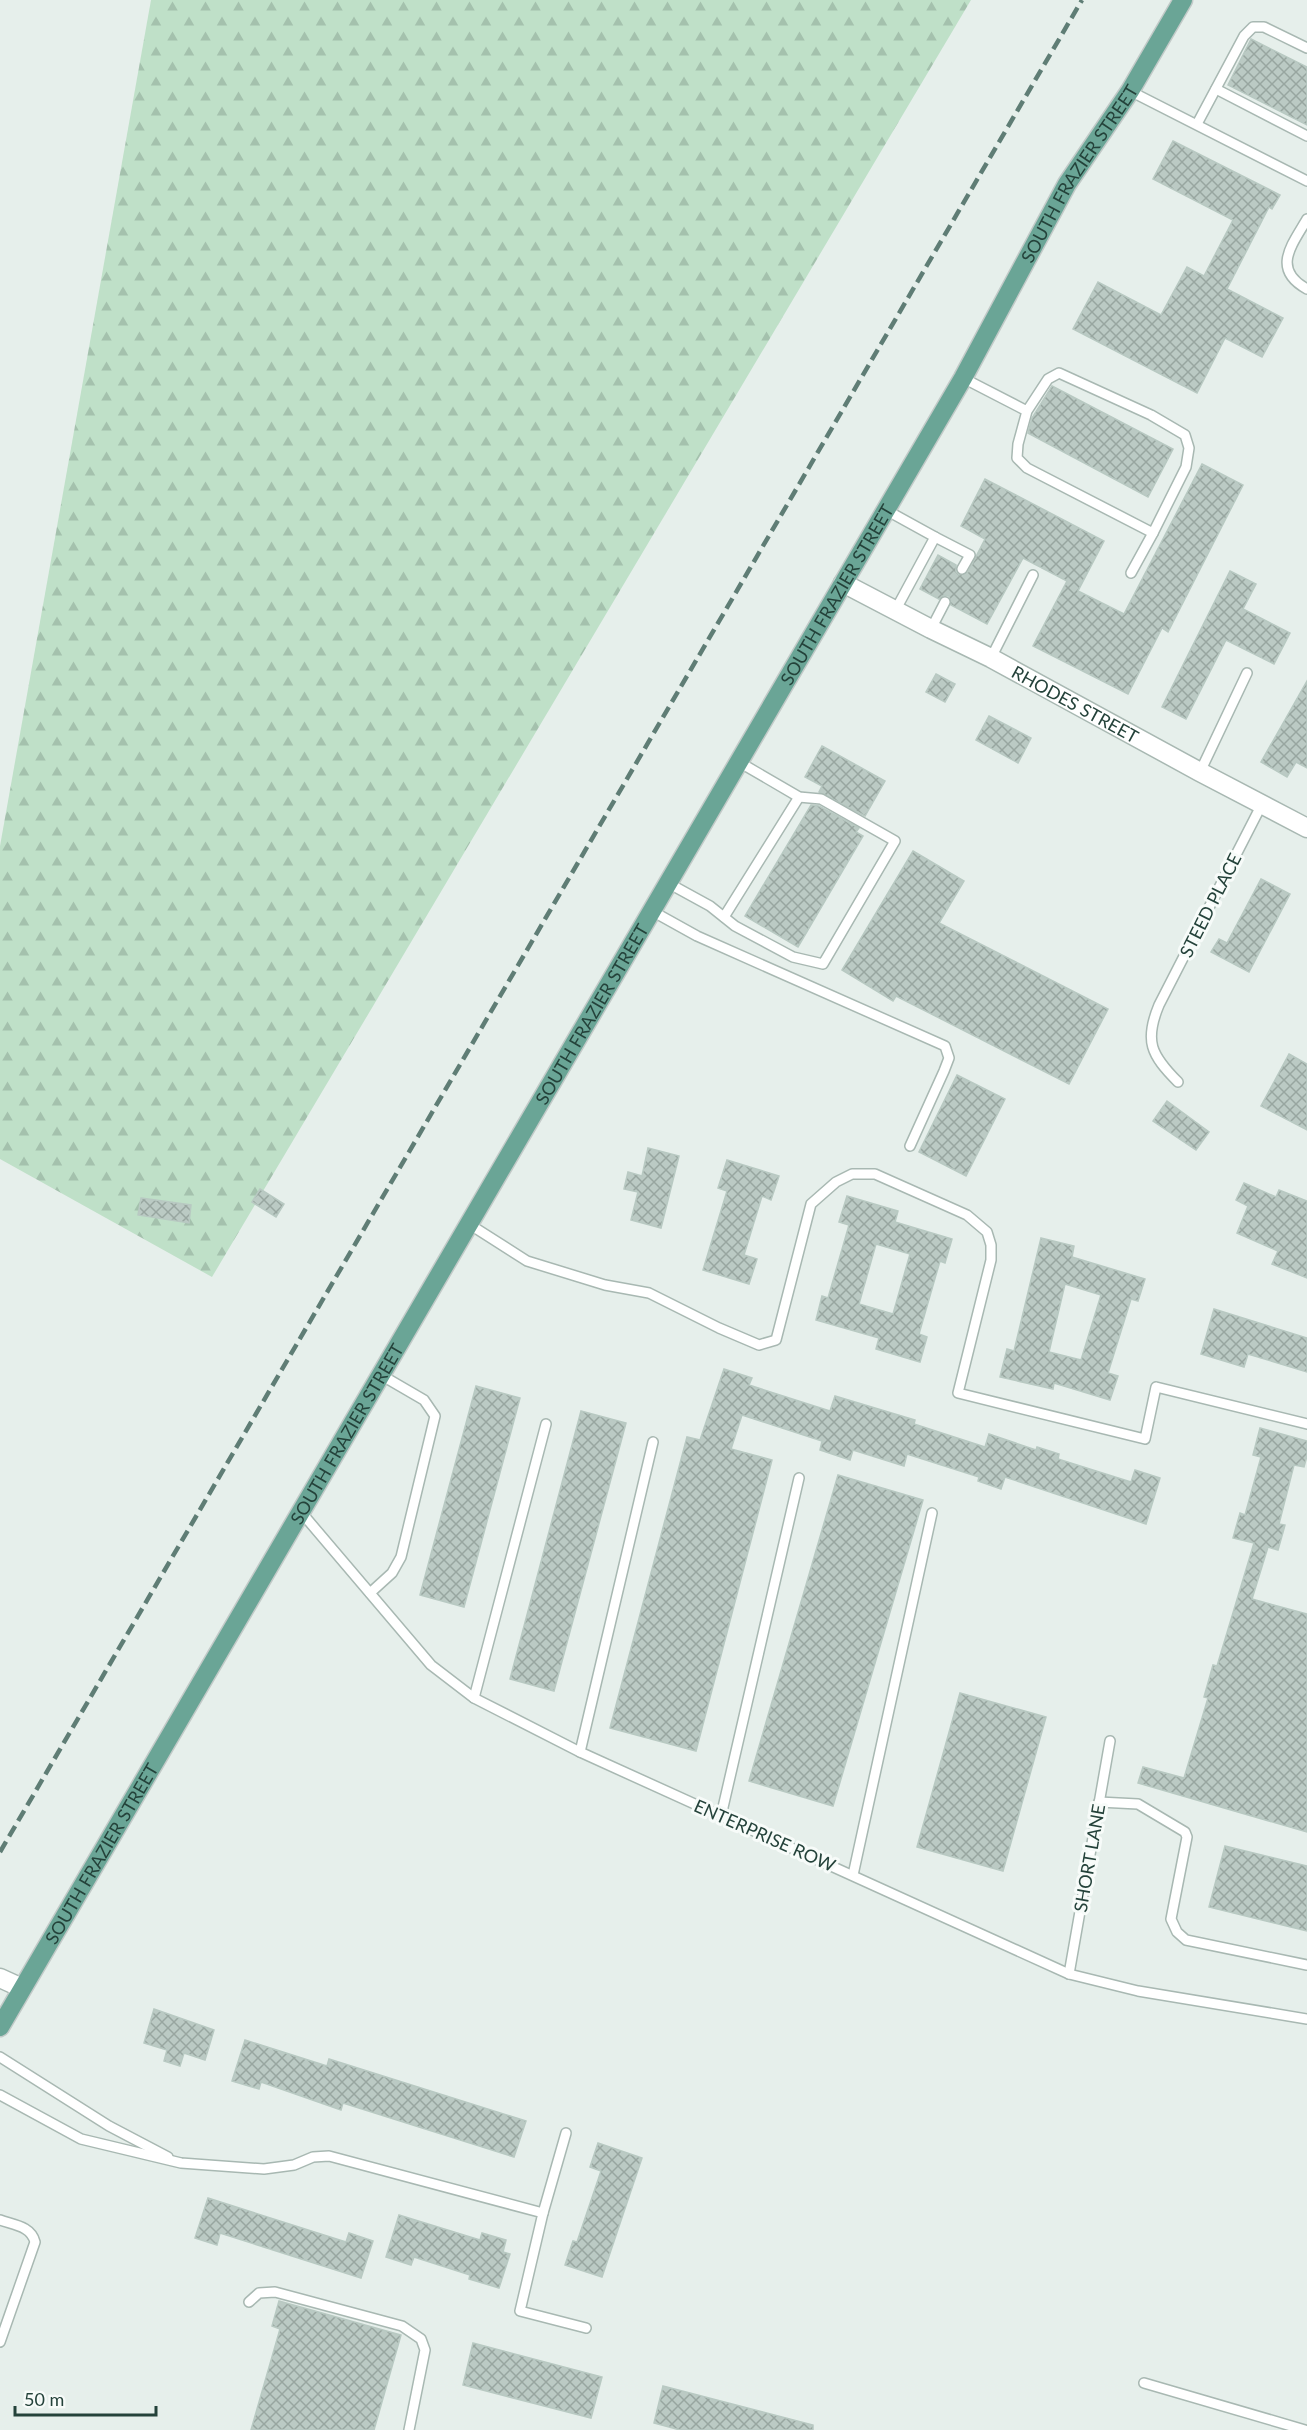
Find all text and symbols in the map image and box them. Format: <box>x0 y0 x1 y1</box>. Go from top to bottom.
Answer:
street label: SOUTH FRAZIER STREET <box>1016 80 1143 266</box>
street label: SOUTH FRAZIER STREET <box>775 500 898 689</box>
street label: RHODES STREET <box>1008 661 1143 748</box>
street label: STEED PLACE <box>1174 849 1246 961</box>
street label: SOUTH FRAZIER STREET <box>530 920 653 1108</box>
street label: SOUTH FRAZIER STREET <box>285 1339 408 1528</box>
street label: SOUTH FRAZIER STREET <box>40 1759 163 1948</box>
street label: ENTERPRISE ROW <box>691 1794 839 1876</box>
street label: SHORT LANE <box>1069 1802 1109 1914</box>
scale bar <box>15 2379 156 2417</box>
text: 50 m <box>24 2388 64 2410</box>

